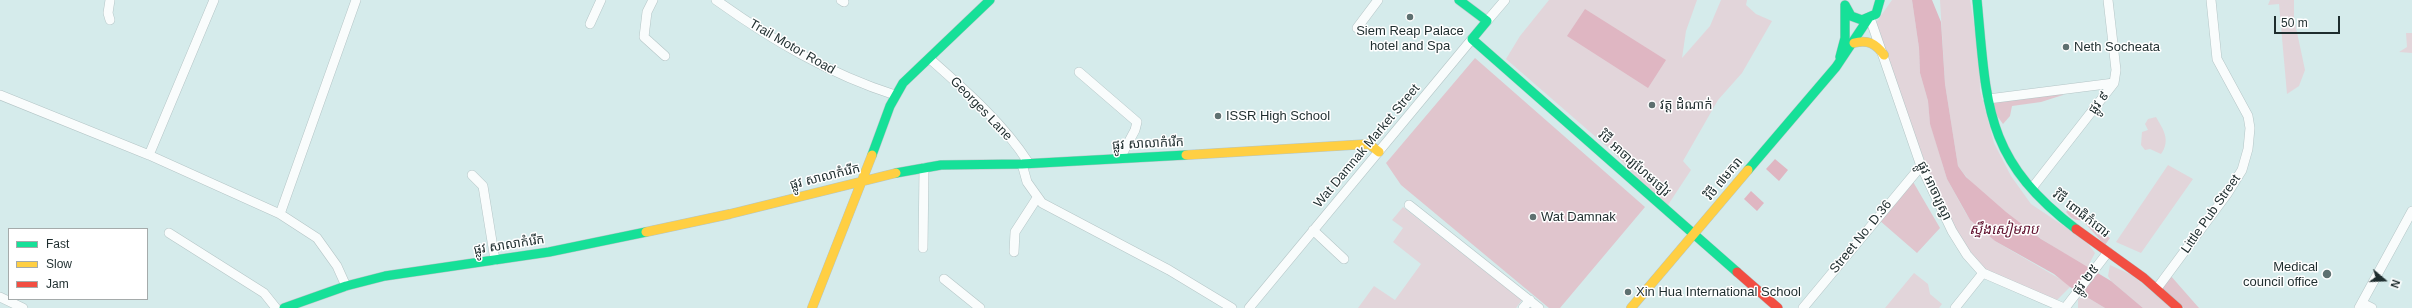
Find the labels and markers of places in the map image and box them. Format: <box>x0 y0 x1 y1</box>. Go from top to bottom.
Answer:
marker: Siem Reap Palace hotel and Spa <box>1405 12 1415 22</box>
place label: Siem Reap Palace hotel and Spa <box>1356 23 1464 54</box>
place label: Neth Socheata <box>2074 39 2160 55</box>
marker: Neth Socheata <box>2061 42 2071 52</box>
place label: វត្ត ដំំណាក់ <box>1660 97 1712 113</box>
marker: វត្ត ដំំណាក់ <box>1647 100 1657 110</box>
place label: ISSR High School <box>1226 108 1330 124</box>
marker: ISSR High School <box>1213 111 1223 121</box>
place label: Wat Damnak <box>1541 209 1616 225</box>
marker: Wat Damnak <box>1528 212 1538 222</box>
place label: Medical council office <box>2243 259 2318 290</box>
marker: Medical council office <box>2321 268 2333 280</box>
place label: Xin Hua International School <box>1636 284 1801 300</box>
marker: Xin Hua International School <box>1623 287 1633 297</box>

